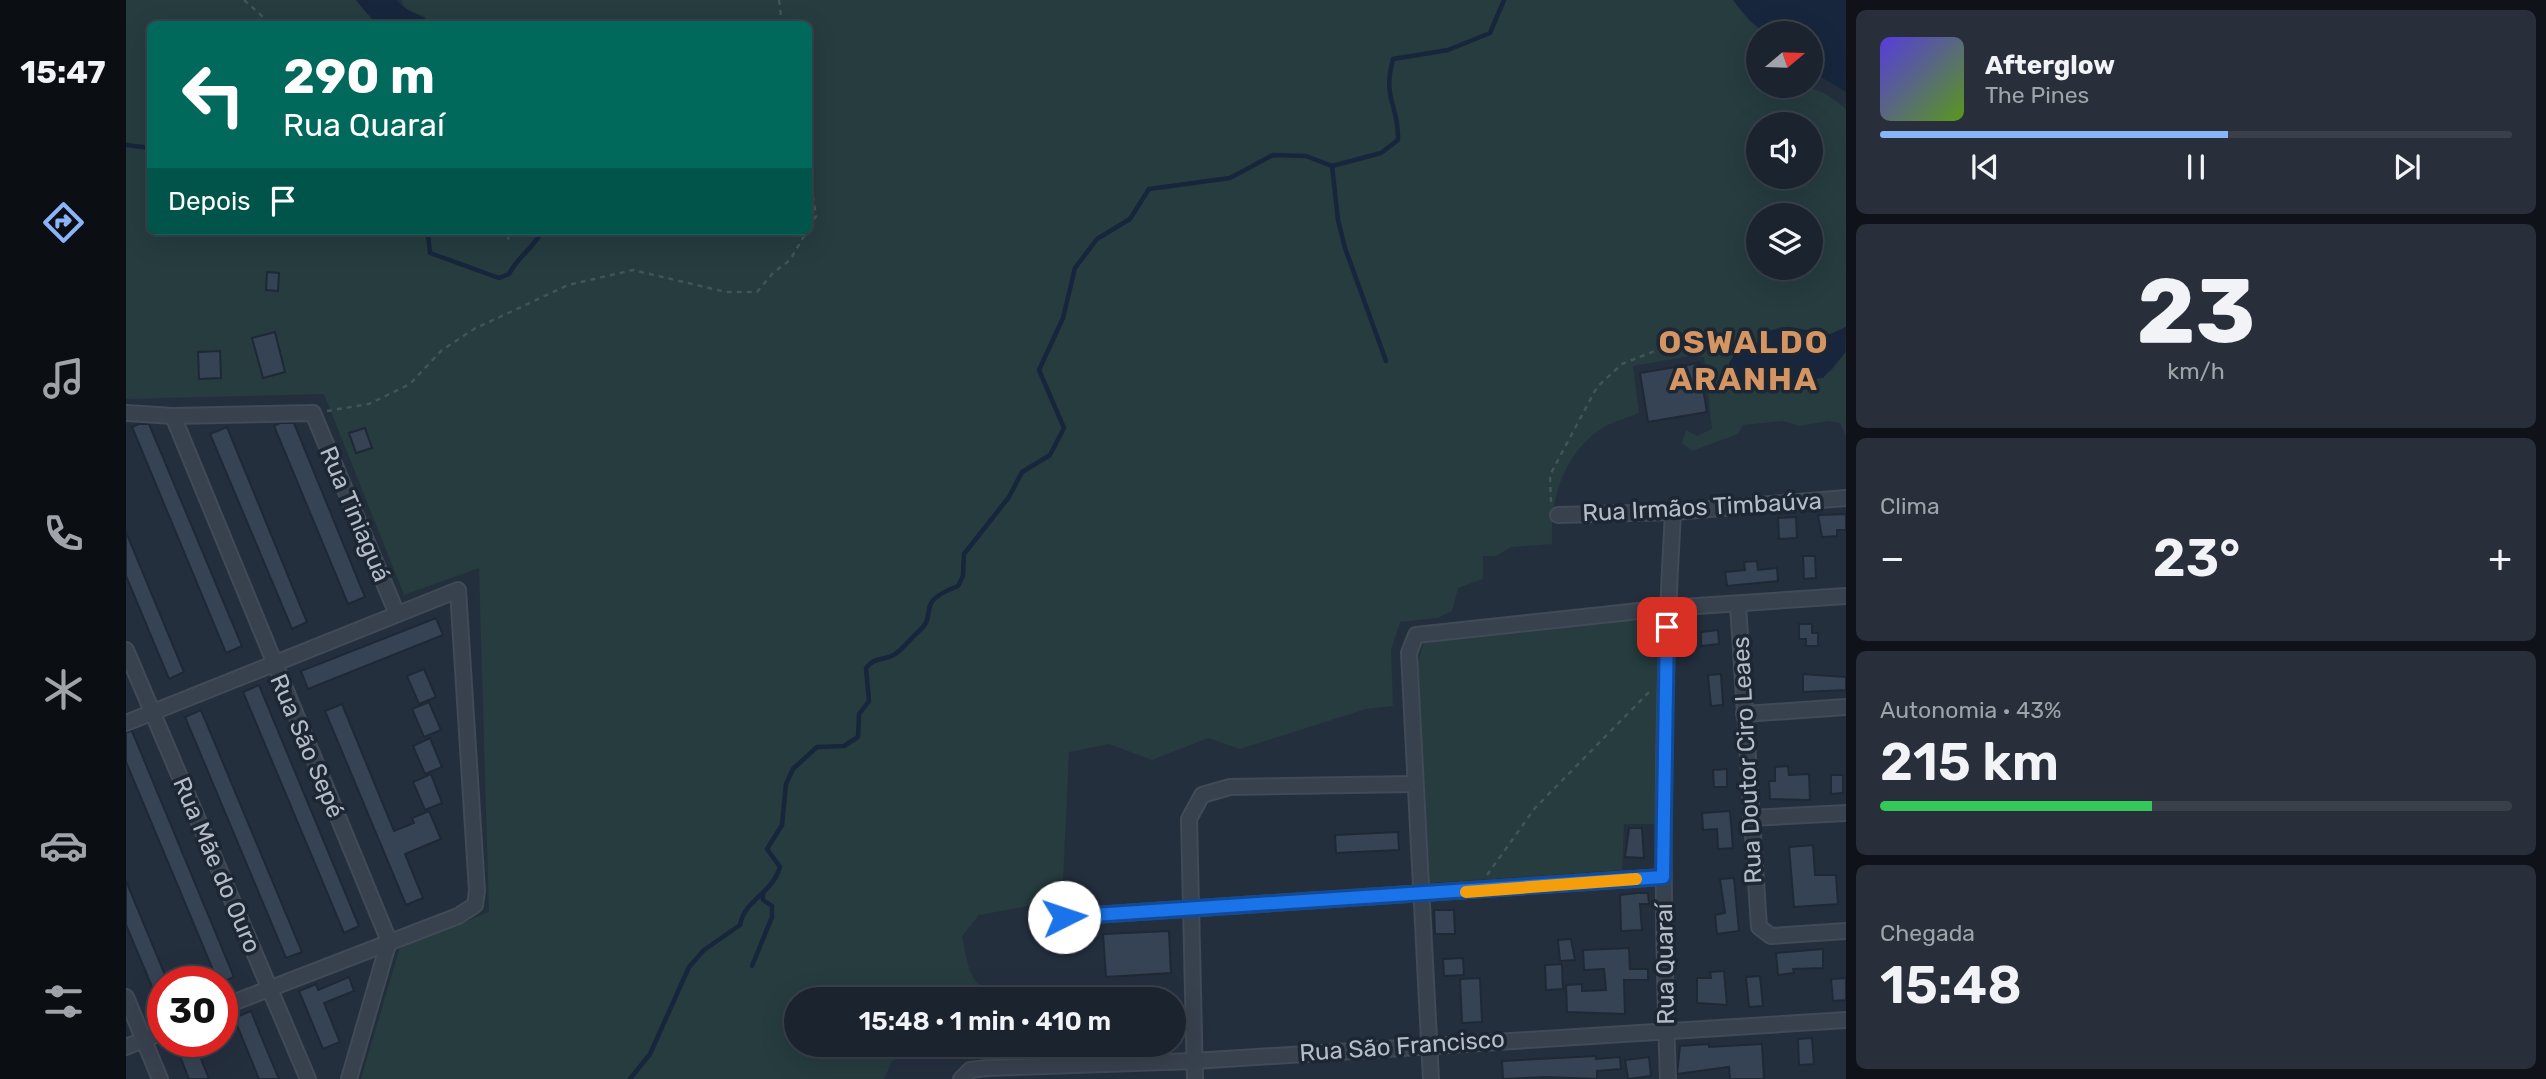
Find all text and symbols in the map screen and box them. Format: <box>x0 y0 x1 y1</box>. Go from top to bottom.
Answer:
north arrow <box>1746 21 1824 98</box>
map controls <box>1746 21 1823 280</box>
text: 290 m <box>283 47 435 105</box>
icon: left <box>168 49 259 140</box>
text: Afterglow <box>1985 50 2115 81</box>
text: 15:47 <box>20 53 106 91</box>
text: The Pines <box>1985 81 2089 109</box>
text: Rua Quaraí <box>283 106 445 144</box>
button: sound <box>1746 112 1823 189</box>
icon: previous <box>1966 148 2004 186</box>
icon: pause <box>2177 148 2215 186</box>
icon: next <box>2388 148 2426 186</box>
icon: arrive <box>264 182 302 220</box>
text: Depois <box>168 186 250 217</box>
icon: directions <box>39 198 88 247</box>
button: layers <box>1746 203 1823 280</box>
text: 23 <box>2136 257 2256 365</box>
district label: OSWALDO ARANHA <box>1658 323 1830 398</box>
icon: music <box>39 354 88 403</box>
text: km/h <box>2167 357 2225 385</box>
street label: Rua Tiniaguá <box>314 442 396 586</box>
street label: Rua Irmãos Timbaúva <box>1582 487 1822 527</box>
text: Clima <box>1880 492 1940 520</box>
icon: phone <box>39 509 88 558</box>
text: 23° <box>2153 527 2240 589</box>
text: − <box>1880 535 1905 581</box>
text: + <box>2488 535 2512 581</box>
pin <box>1637 597 1697 657</box>
icon: arrive <box>1648 608 1686 646</box>
street label: Rua Doutor Ciro Leaes <box>1727 636 1767 884</box>
icon: climate <box>39 665 88 714</box>
street label: Rua São Sepé <box>264 670 350 822</box>
text: Autonomia · 43% <box>1880 696 2062 724</box>
text: 215 km <box>1880 731 2059 793</box>
street label: Rua Mãe do Ouro <box>167 773 267 957</box>
icon: car <box>39 821 88 870</box>
position arrow <box>1027 880 1101 954</box>
street label: Rua Quaraí <box>1650 902 1680 1025</box>
text: Chegada <box>1880 919 1975 947</box>
text: 15:48 <box>1880 954 2022 1016</box>
speed limit sign: 30 <box>147 966 238 1057</box>
icon: filters <box>39 977 88 1026</box>
text: 15:48 · 1 min · 410 m <box>859 1006 1111 1037</box>
street label: Rua São Francisco <box>1298 1025 1506 1067</box>

